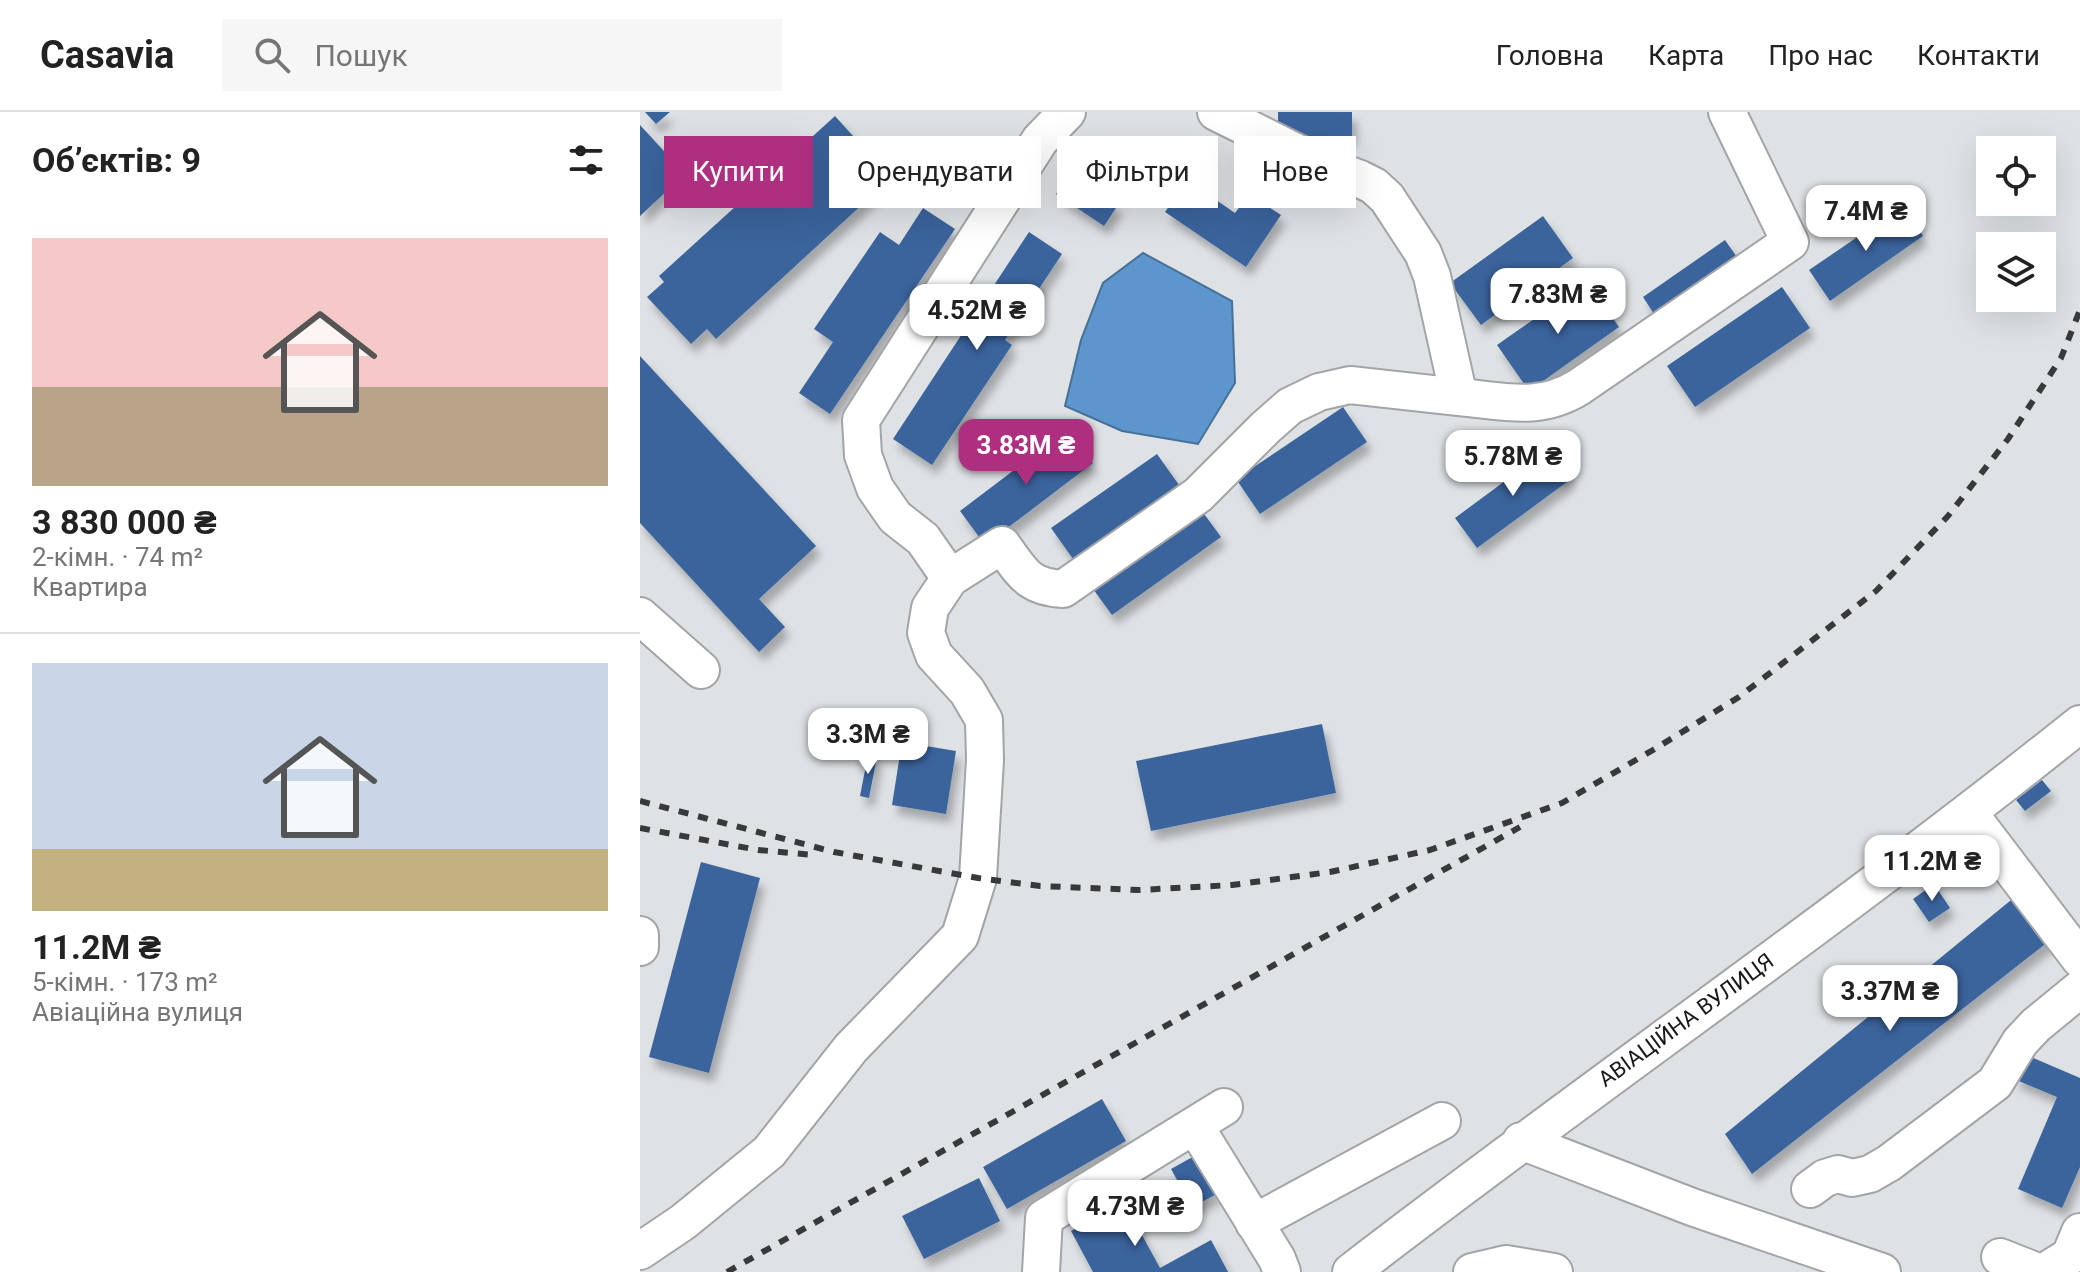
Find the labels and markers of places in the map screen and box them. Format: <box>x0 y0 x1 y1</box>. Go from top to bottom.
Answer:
pin: 7.4M ₴ <box>1801 185 1931 253</box>
pin: 7.83M ₴ <box>1484 268 1632 336</box>
pin: 4.52M ₴ <box>903 284 1051 352</box>
pin: 3.83M ₴ <box>952 419 1100 487</box>
pin: 5.78M ₴ <box>1439 430 1587 498</box>
pin: 3.3M ₴ <box>803 708 933 776</box>
pin: 11.2M ₴ <box>1858 835 2006 903</box>
pin: 3.37M ₴ <box>1816 965 1964 1033</box>
pin: 4.73M ₴ <box>1061 1180 1209 1248</box>

